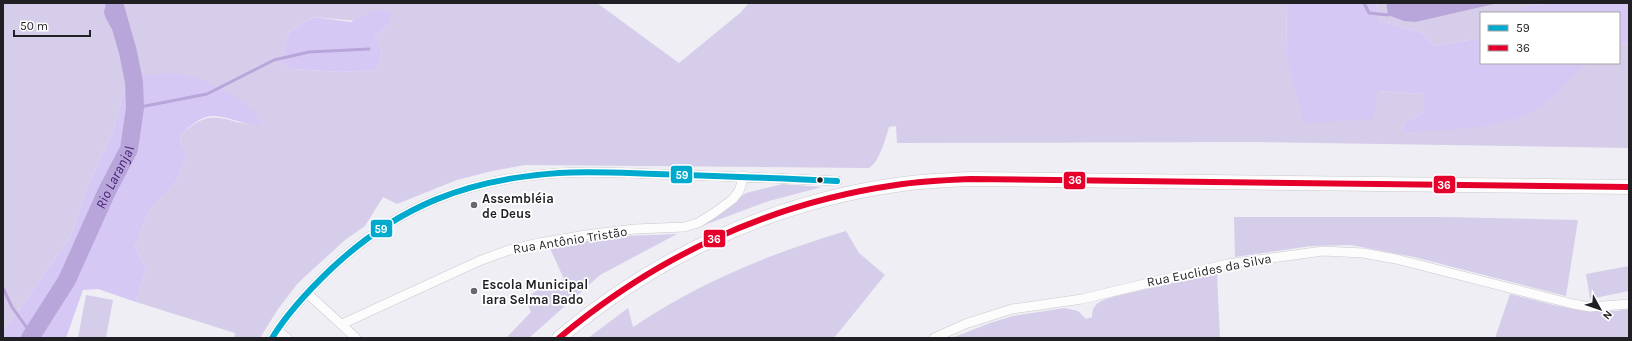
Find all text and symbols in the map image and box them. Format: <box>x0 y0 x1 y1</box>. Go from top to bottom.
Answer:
scale bar <box>14 12 90 38</box>
legend <box>1480 12 1620 64</box>
text: 50 m <box>20 19 48 33</box>
text: 59 <box>1516 21 1530 35</box>
text: 36 <box>1516 41 1530 55</box>
water label: Rio Laranjal <box>92 145 138 211</box>
line badge: 59 <box>670 165 693 184</box>
text: 59 <box>675 169 689 182</box>
line badge: 36 <box>1063 171 1086 190</box>
text: 36 <box>1068 174 1082 187</box>
unlabelled marker <box>815 175 825 185</box>
line badge: 36 <box>1433 175 1456 194</box>
text: 36 <box>1437 179 1451 192</box>
place label: Assembléia de Deus <box>482 191 554 221</box>
marker: Assembléia de Deus <box>469 200 479 210</box>
line badge: 59 <box>370 219 393 238</box>
text: 59 <box>374 223 388 236</box>
street label: Rua Antônio Tristão <box>512 224 628 256</box>
line badge: 36 <box>703 229 726 248</box>
text: 36 <box>707 233 721 246</box>
street label: Rua Euclides da Silva <box>1145 251 1273 289</box>
place label: Escola Municipal Iara Selma Bado <box>482 277 588 307</box>
marker: Escola Municipal Iara Selma Bado <box>469 286 479 296</box>
north arrow <box>1580 289 1620 329</box>
text: N <box>1600 308 1615 322</box>

